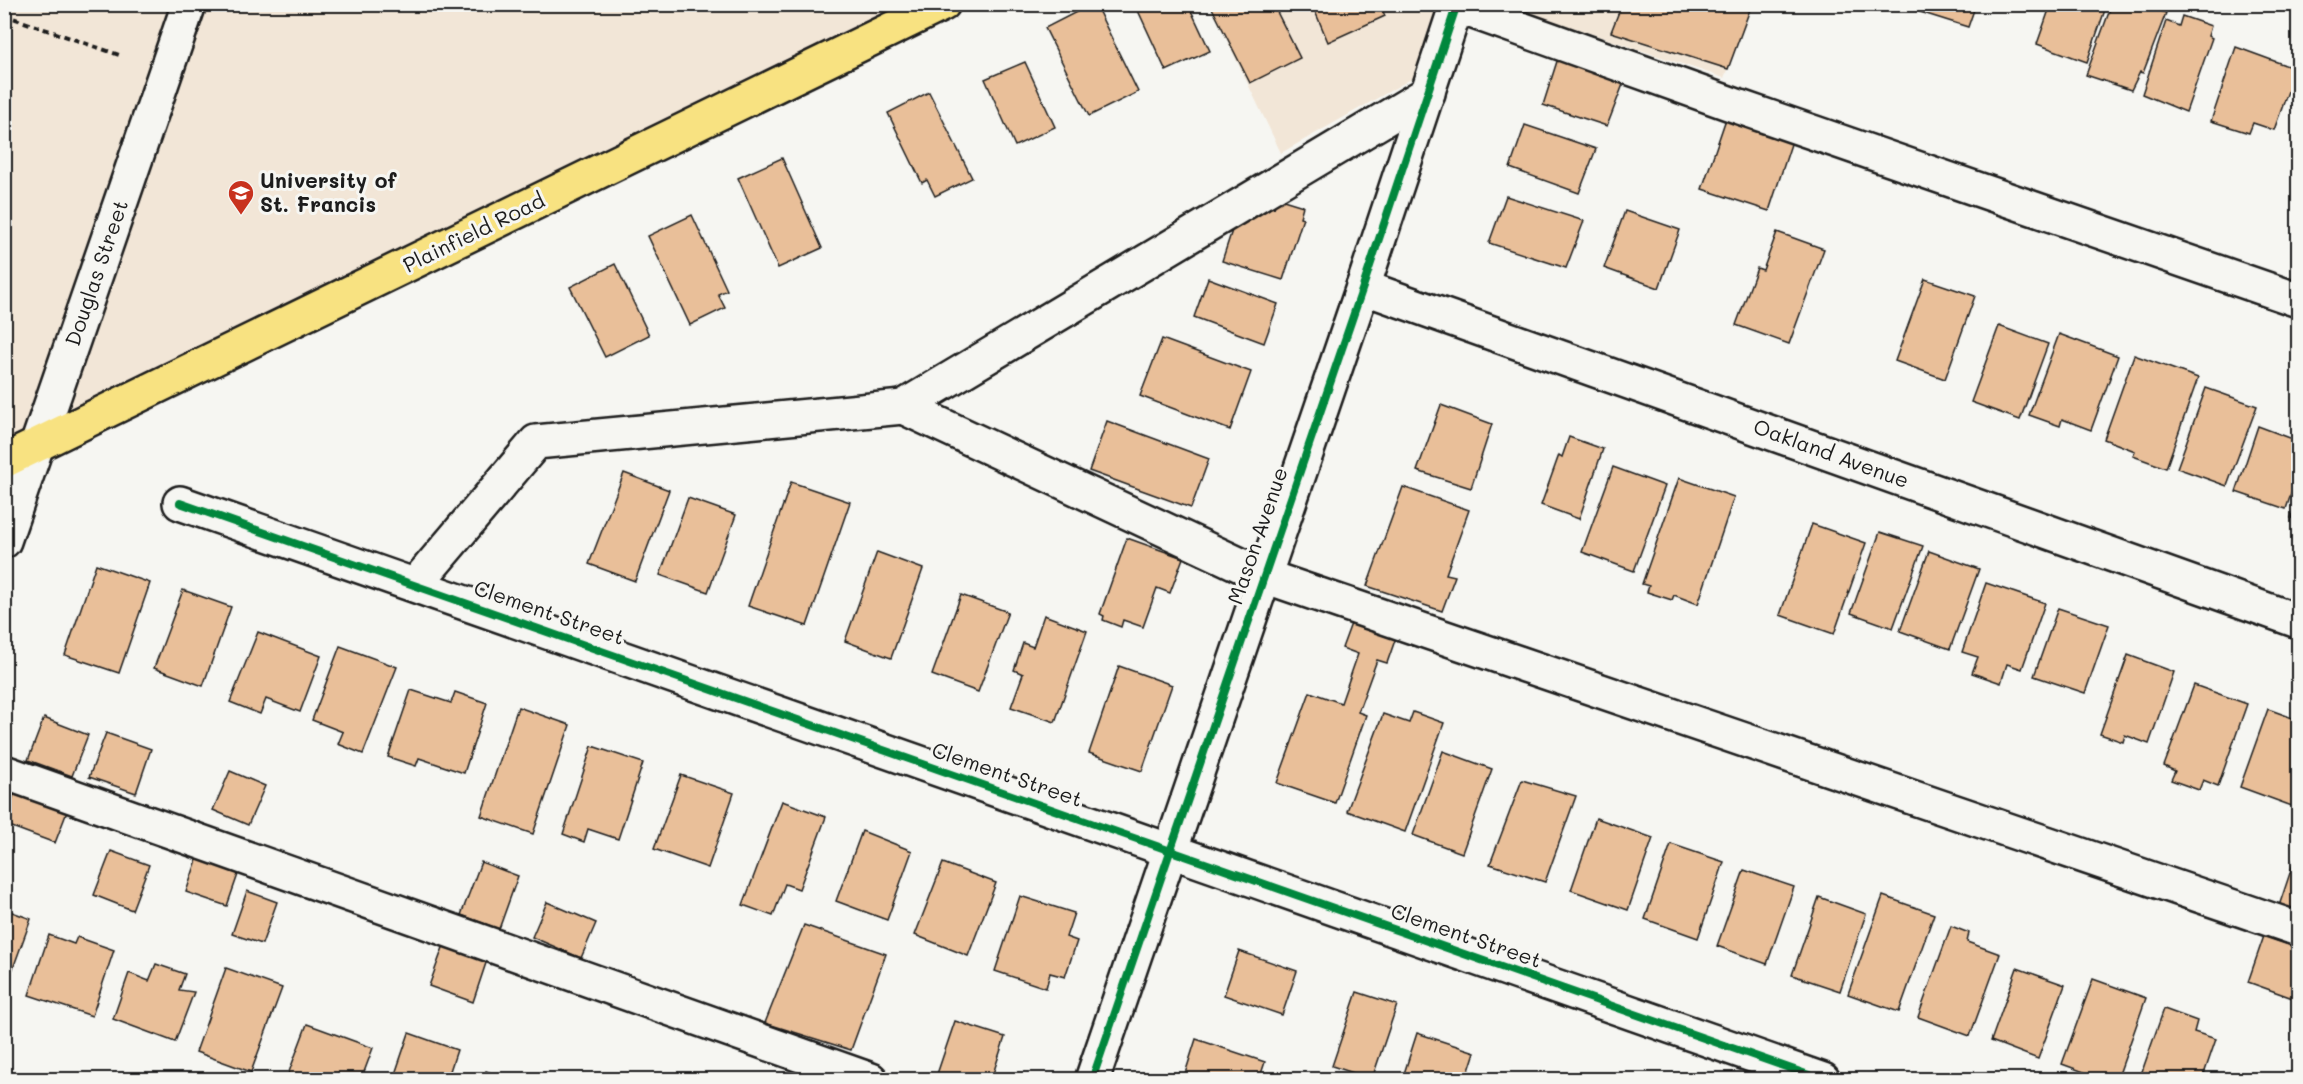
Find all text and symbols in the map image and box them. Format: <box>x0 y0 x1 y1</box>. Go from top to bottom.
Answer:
place label: University of St. Francis <box>260 166 397 217</box>
school or university icon: University of St. Francis <box>226 178 256 216</box>
street label: Plainfield Road <box>398 186 549 278</box>
street label: Douglas Street <box>58 196 133 349</box>
street label: Oakland Avenue <box>1750 412 1913 493</box>
street label: Mason Avenue <box>1220 463 1293 608</box>
street label: Clement Street <box>471 573 628 650</box>
street label: Clement Street <box>929 735 1086 812</box>
street label: Clement Street <box>1388 896 1545 973</box>

